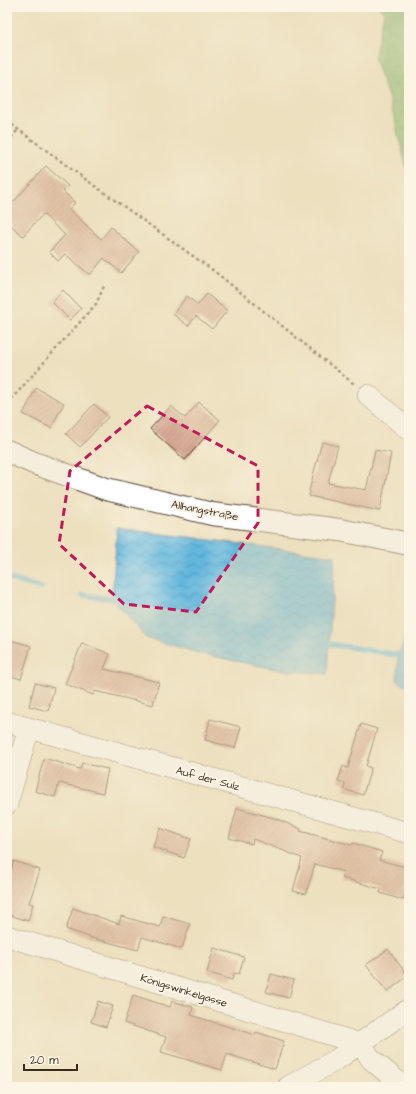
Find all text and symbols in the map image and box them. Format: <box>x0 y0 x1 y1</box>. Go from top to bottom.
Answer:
street label: Allhangstraße <box>170 497 240 525</box>
street label: Auf der Sulz <box>174 763 242 794</box>
street label: Königswinkelgasse <box>138 970 229 1012</box>
scale bar <box>24 1046 77 1072</box>
text: 20 m <box>30 1052 59 1069</box>

